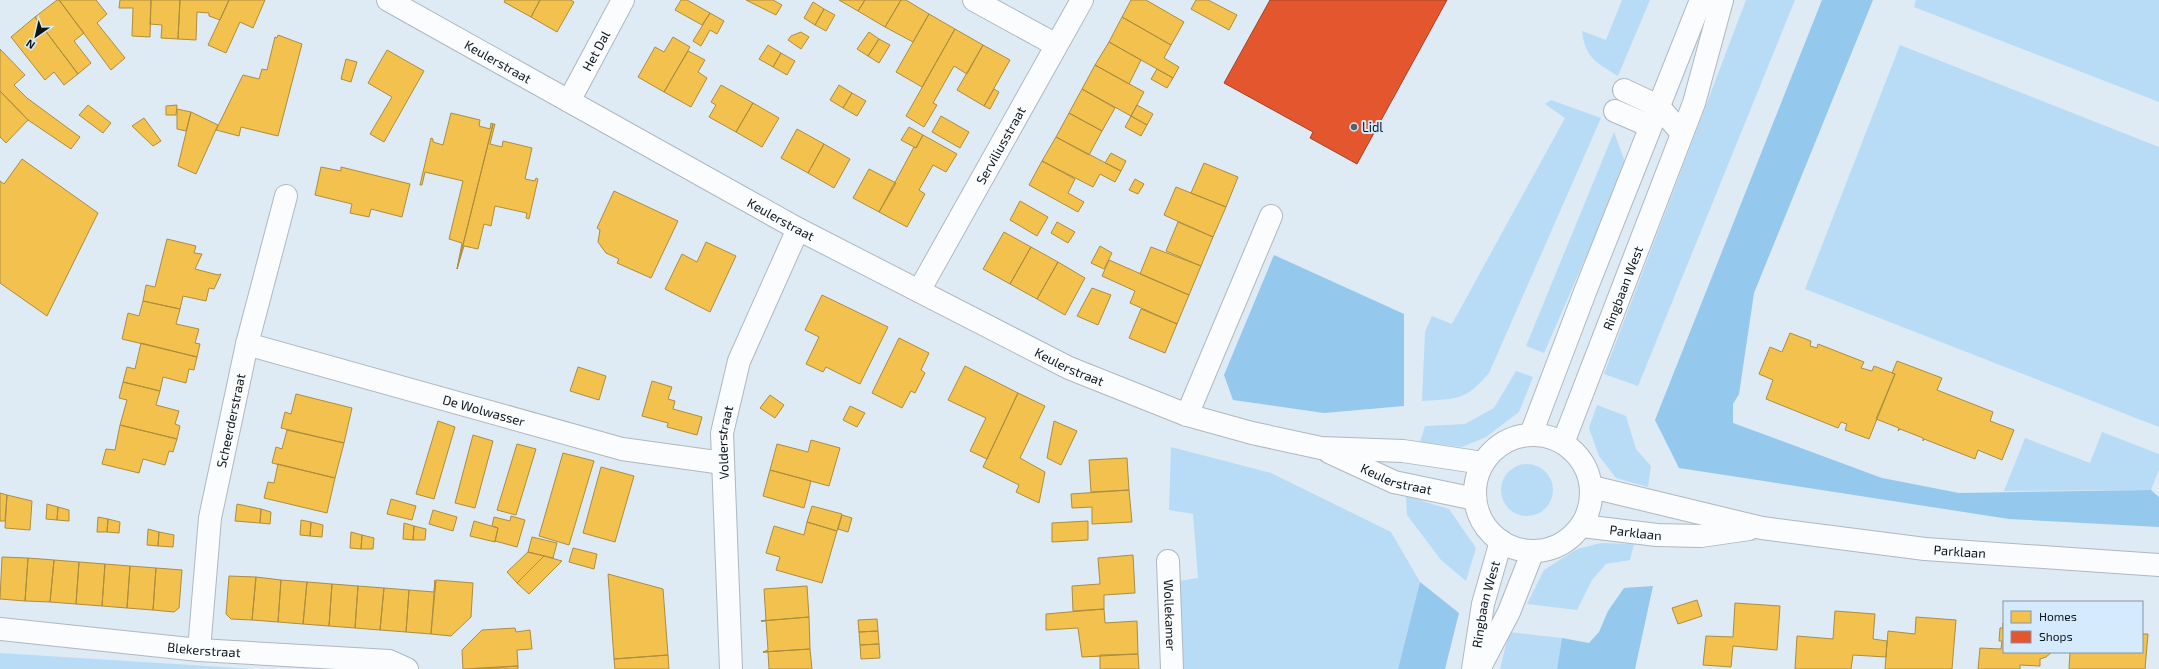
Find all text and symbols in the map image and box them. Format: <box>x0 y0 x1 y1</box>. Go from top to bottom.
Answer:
north arrow <box>16 16 56 56</box>
street label: Het Dal <box>579 28 613 74</box>
street label: Keulerstraat <box>462 36 534 86</box>
text: N <box>23 37 37 52</box>
street label: Serviliusstraat <box>972 103 1029 187</box>
place label: Lidl <box>1362 119 1383 135</box>
marker: Lidl <box>1349 122 1359 132</box>
street label: Keulerstraat <box>745 194 817 244</box>
street label: Ringbaan West <box>1599 244 1646 332</box>
street label: Keulerstraat <box>1032 344 1106 389</box>
street label: Scheerderstraat <box>213 372 249 469</box>
street label: De Wolwasser <box>441 391 527 429</box>
street label: Volderstraat <box>714 404 736 480</box>
street label: Keulerstraat <box>1358 460 1433 498</box>
street label: Parklaan <box>1609 521 1662 543</box>
street label: Parklaan <box>1933 542 1986 561</box>
street label: Ringbaan West <box>1468 559 1503 649</box>
street label: Wollekamer <box>1161 579 1179 651</box>
legend <box>2003 601 2143 653</box>
text: Homes <box>2039 609 2077 623</box>
text: Shops <box>2039 629 2073 643</box>
street label: Blekerstraat <box>166 639 241 660</box>

